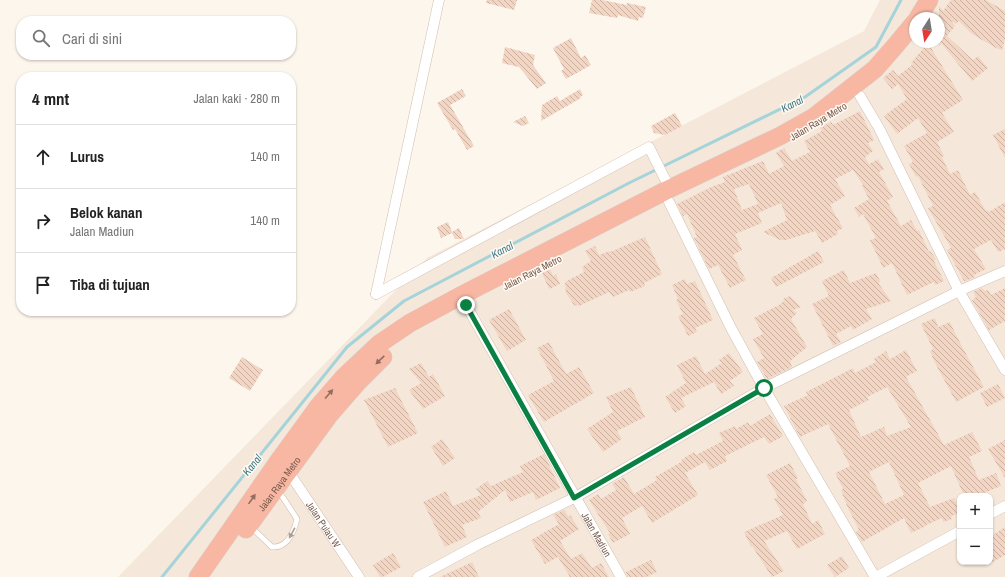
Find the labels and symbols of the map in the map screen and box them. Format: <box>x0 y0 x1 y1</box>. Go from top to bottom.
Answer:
north arrow <box>909 12 945 48</box>
water label: Kanal <box>779 92 806 115</box>
street label: Jalan Raya Metro <box>787 99 850 144</box>
water label: Kanal <box>489 238 516 262</box>
street label: Jalan Raya Metro <box>501 252 564 293</box>
route end <box>457 296 475 314</box>
one-way arrow <box>375 355 385 365</box>
route start <box>755 379 773 397</box>
one-way arrow <box>325 389 334 400</box>
water label: Kanal <box>239 451 265 478</box>
street label: Jalan Raya Metro <box>255 454 304 514</box>
one-way arrow <box>248 494 256 504</box>
street label: Jalan Pulau W <box>303 499 343 550</box>
street label: Jalan Madiun <box>578 510 614 559</box>
one-way arrow <box>289 527 295 539</box>

